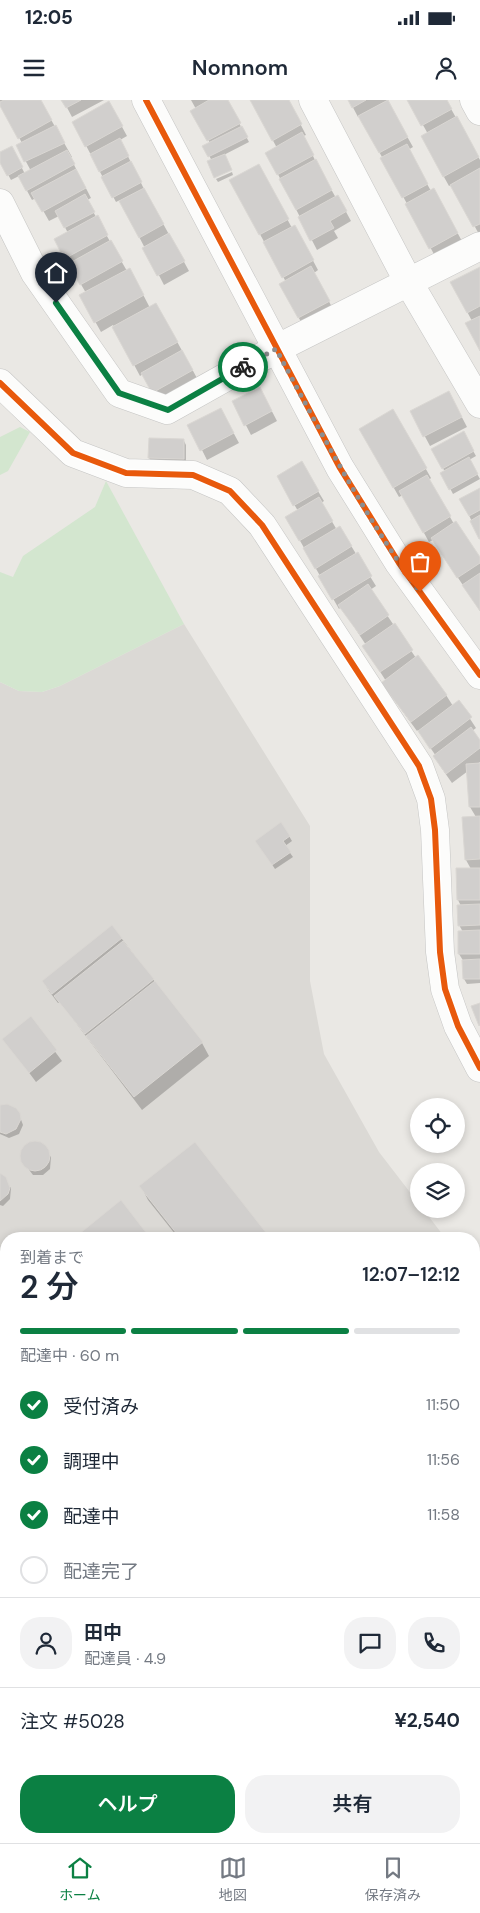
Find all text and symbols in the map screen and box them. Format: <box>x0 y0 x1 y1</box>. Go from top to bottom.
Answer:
text: 12:05 <box>25 5 73 30</box>
text: Nomnom <box>192 53 288 82</box>
icon: menu <box>20 54 48 82</box>
icon: person <box>432 54 460 82</box>
pin <box>35 252 77 303</box>
icon: home <box>42 259 70 287</box>
courier <box>218 342 268 392</box>
icon: bike <box>229 353 257 381</box>
pin <box>399 541 441 592</box>
icon: bag <box>406 548 434 576</box>
map controls <box>410 1098 465 1218</box>
button: locate <box>410 1098 465 1153</box>
button: layers <box>410 1163 465 1218</box>
text: 到着まで <box>20 1247 84 1268</box>
text: 12:07–12:12 <box>362 1262 460 1287</box>
text: 2 分 <box>20 1266 78 1308</box>
text: 配達中 · 60 m <box>20 1345 119 1366</box>
icon: check <box>20 1391 48 1419</box>
text: 受付済み <box>63 1394 139 1419</box>
text: 11:50 <box>426 1394 460 1415</box>
icon: check <box>20 1446 48 1474</box>
text: 調理中 <box>63 1449 120 1474</box>
text: 11:56 <box>427 1449 460 1470</box>
icon: check <box>20 1501 48 1529</box>
text: 配達中 <box>63 1504 120 1529</box>
text: 11:58 <box>427 1504 460 1525</box>
text: 配達完了 <box>63 1559 139 1584</box>
button: person <box>20 1617 72 1669</box>
button: chat <box>344 1617 396 1669</box>
button: phone <box>408 1617 460 1669</box>
text: 田中 <box>84 1620 122 1645</box>
text: 配達員 · 4.9 <box>84 1648 166 1669</box>
text: ¥2,540 <box>394 1708 460 1733</box>
text: 注文 #5028 <box>20 1709 125 1734</box>
button: ヘルプ <box>20 1775 235 1833</box>
button: 共有 <box>245 1775 460 1833</box>
tab: ホーム <box>59 1854 101 1904</box>
tab: 地図 <box>219 1854 247 1904</box>
tab: 保存済み <box>365 1854 421 1904</box>

